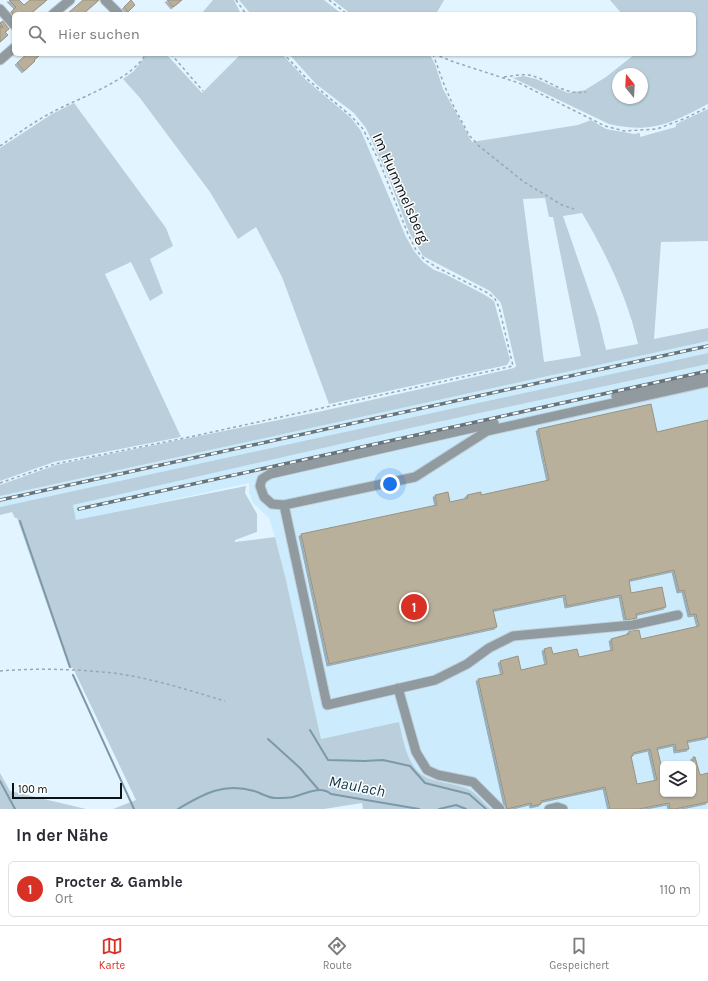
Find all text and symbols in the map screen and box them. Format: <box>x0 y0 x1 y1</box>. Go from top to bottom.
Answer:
search box <box>12 12 696 56</box>
icon: search <box>26 23 48 45</box>
text: Hier suchen <box>58 25 140 43</box>
north arrow <box>612 68 648 104</box>
street label: Im Hummelsberg <box>369 130 434 246</box>
your location <box>380 474 400 494</box>
pin: 1 <box>401 592 427 622</box>
map controls <box>660 761 696 797</box>
button: layers <box>660 761 696 797</box>
water label: Maulach <box>327 771 387 801</box>
scale bar <box>12 781 122 800</box>
text: 100 m <box>18 783 48 796</box>
text: In der Nähe <box>16 825 108 845</box>
text: Procter & Gamble <box>55 873 183 891</box>
text: 1 <box>28 882 32 897</box>
text: 110 m <box>659 882 691 897</box>
text: Ort <box>55 891 73 906</box>
tab: Karte <box>99 935 125 972</box>
tab: Route <box>323 935 352 972</box>
tab: Gespeichert <box>549 935 609 972</box>

